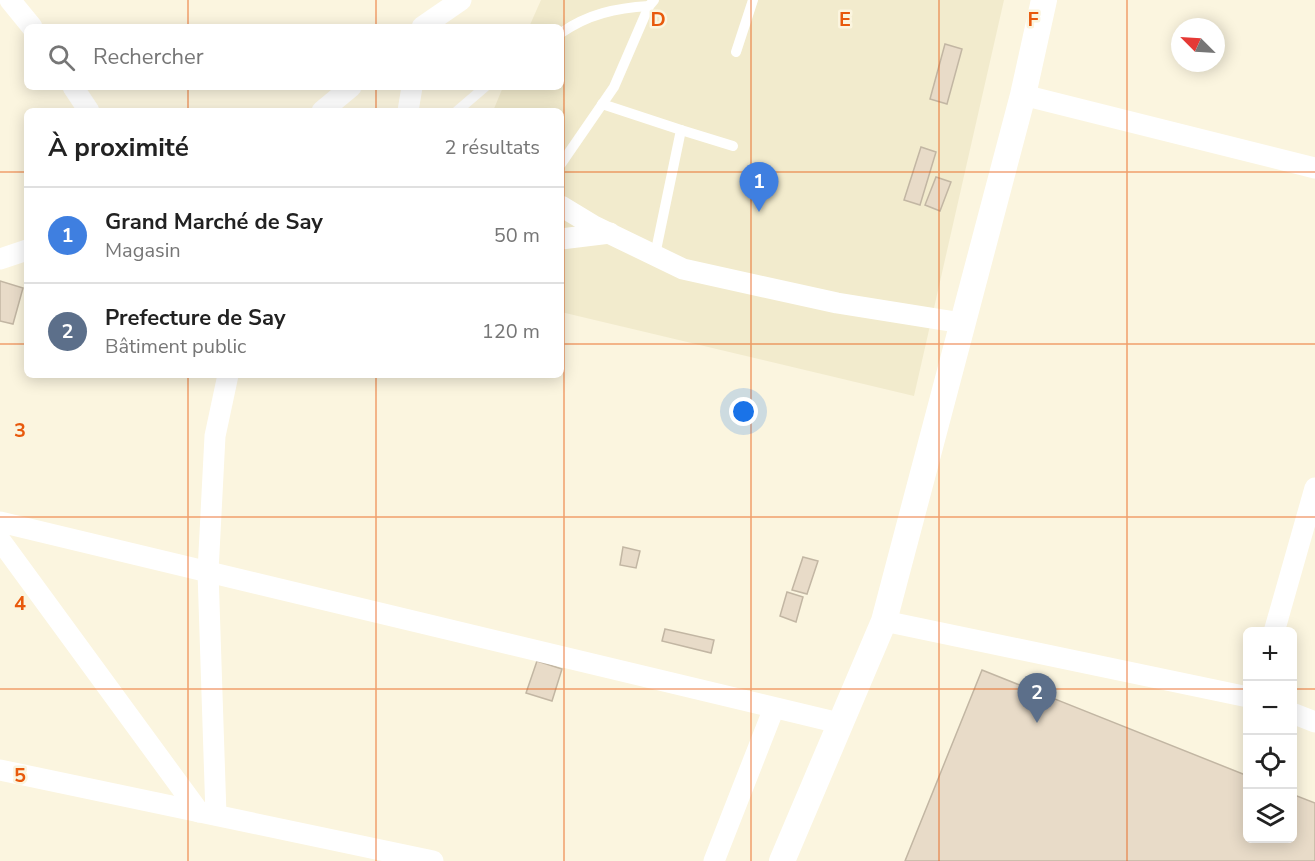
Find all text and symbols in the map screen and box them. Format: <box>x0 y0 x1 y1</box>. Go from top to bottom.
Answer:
text: D <box>650 6 666 33</box>
text: E <box>839 6 851 33</box>
text: F <box>1027 6 1039 33</box>
north arrow <box>1171 18 1225 72</box>
search box <box>24 24 564 90</box>
icon: search <box>45 41 78 74</box>
text: Rechercher <box>93 42 204 72</box>
text: À proximité <box>48 130 189 165</box>
text: 2 résultats <box>444 134 540 161</box>
pin: 1 <box>740 162 778 212</box>
text: Grand Marché de Say <box>105 207 323 237</box>
text: 1 <box>62 222 74 249</box>
text: 50 m <box>494 222 540 249</box>
text: Magasin <box>105 237 181 264</box>
text: Prefecture de Say <box>105 303 285 333</box>
text: 2 <box>62 318 74 345</box>
text: 120 m <box>482 318 540 345</box>
text: Bâtiment public <box>105 333 246 360</box>
your location <box>729 397 758 426</box>
text: 3 <box>14 417 26 444</box>
text: 4 <box>14 590 26 617</box>
map controls <box>1243 627 1297 843</box>
button: + <box>1243 627 1297 681</box>
pin: 2 <box>1018 674 1056 723</box>
button: − <box>1243 681 1297 735</box>
button: locate <box>1243 735 1297 789</box>
text: 5 <box>14 762 26 789</box>
button: layers <box>1243 789 1297 843</box>

